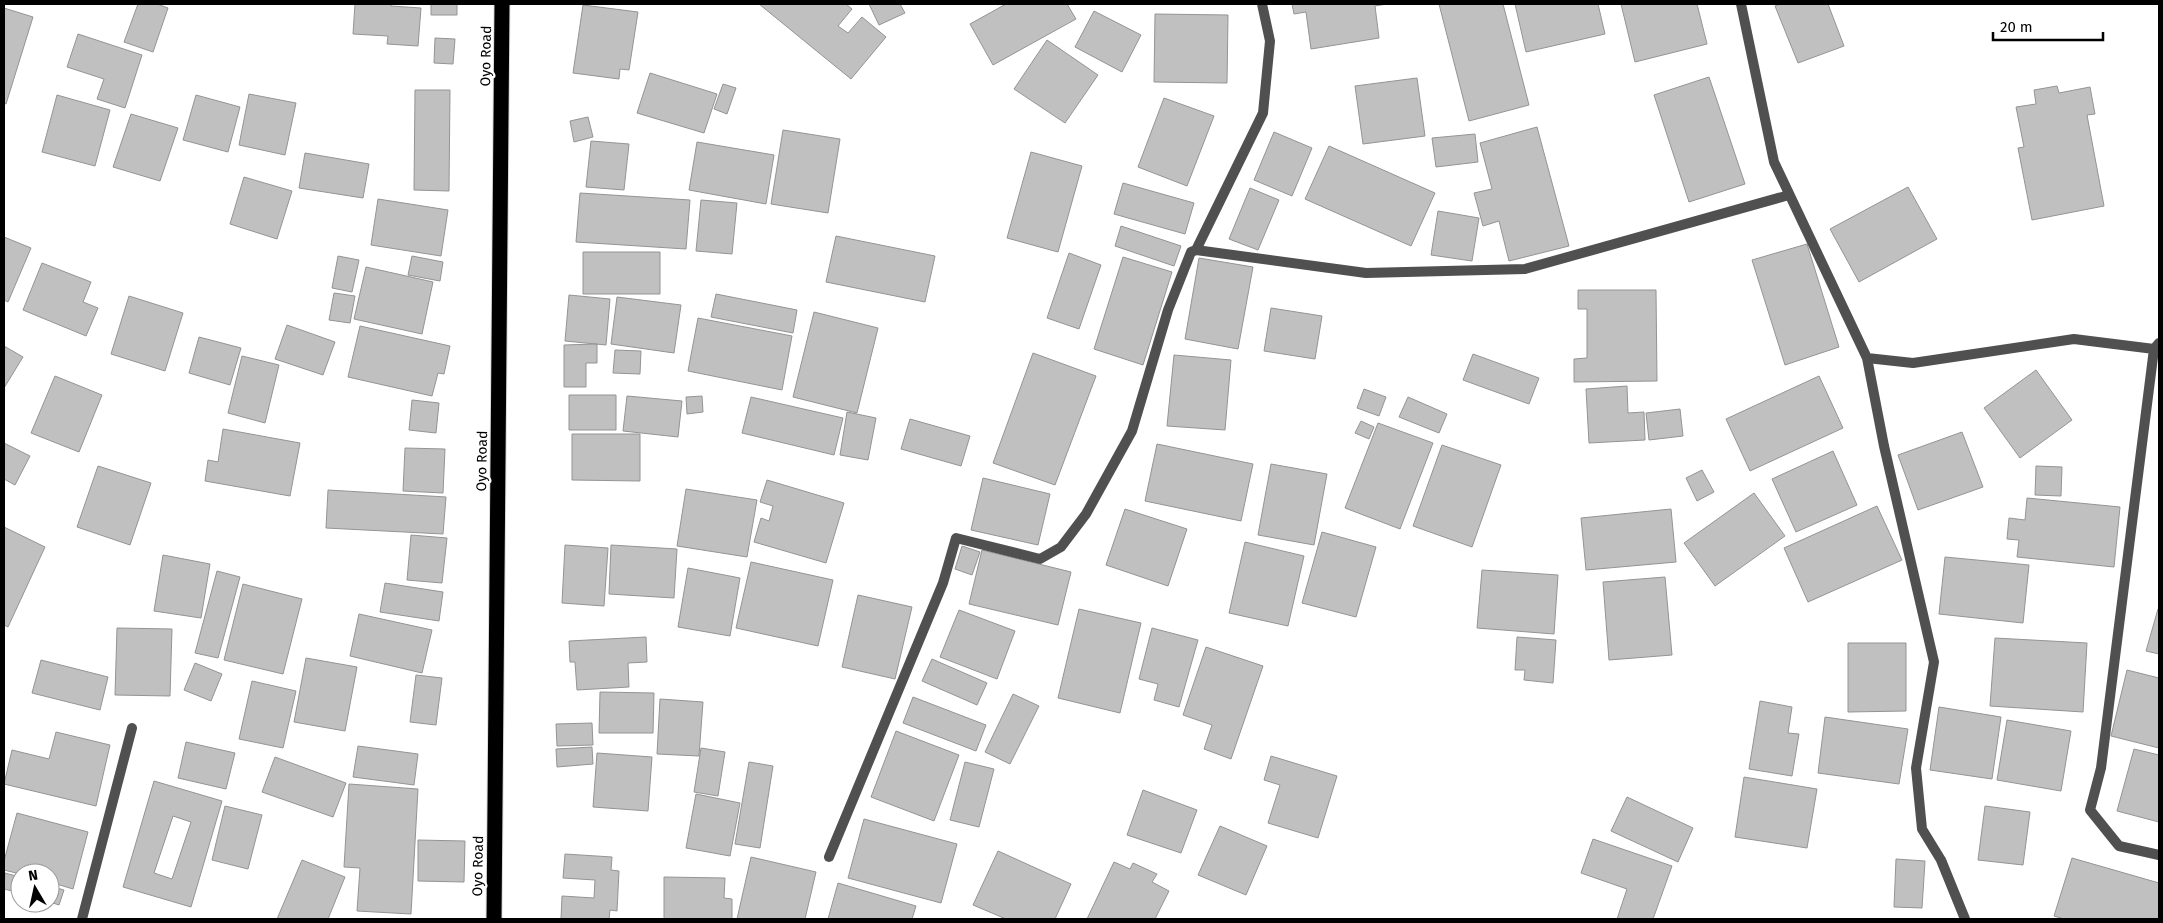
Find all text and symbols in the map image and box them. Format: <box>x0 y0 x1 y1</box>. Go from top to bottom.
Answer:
scale bar <box>1993 10 2103 42</box>
text: 20 m <box>2000 18 2033 36</box>
street label: Oyo Road <box>477 26 495 86</box>
street label: Oyo Road <box>473 431 491 491</box>
street label: Oyo Road <box>469 836 487 896</box>
north arrow <box>10 863 60 913</box>
text: N <box>27 867 39 885</box>

